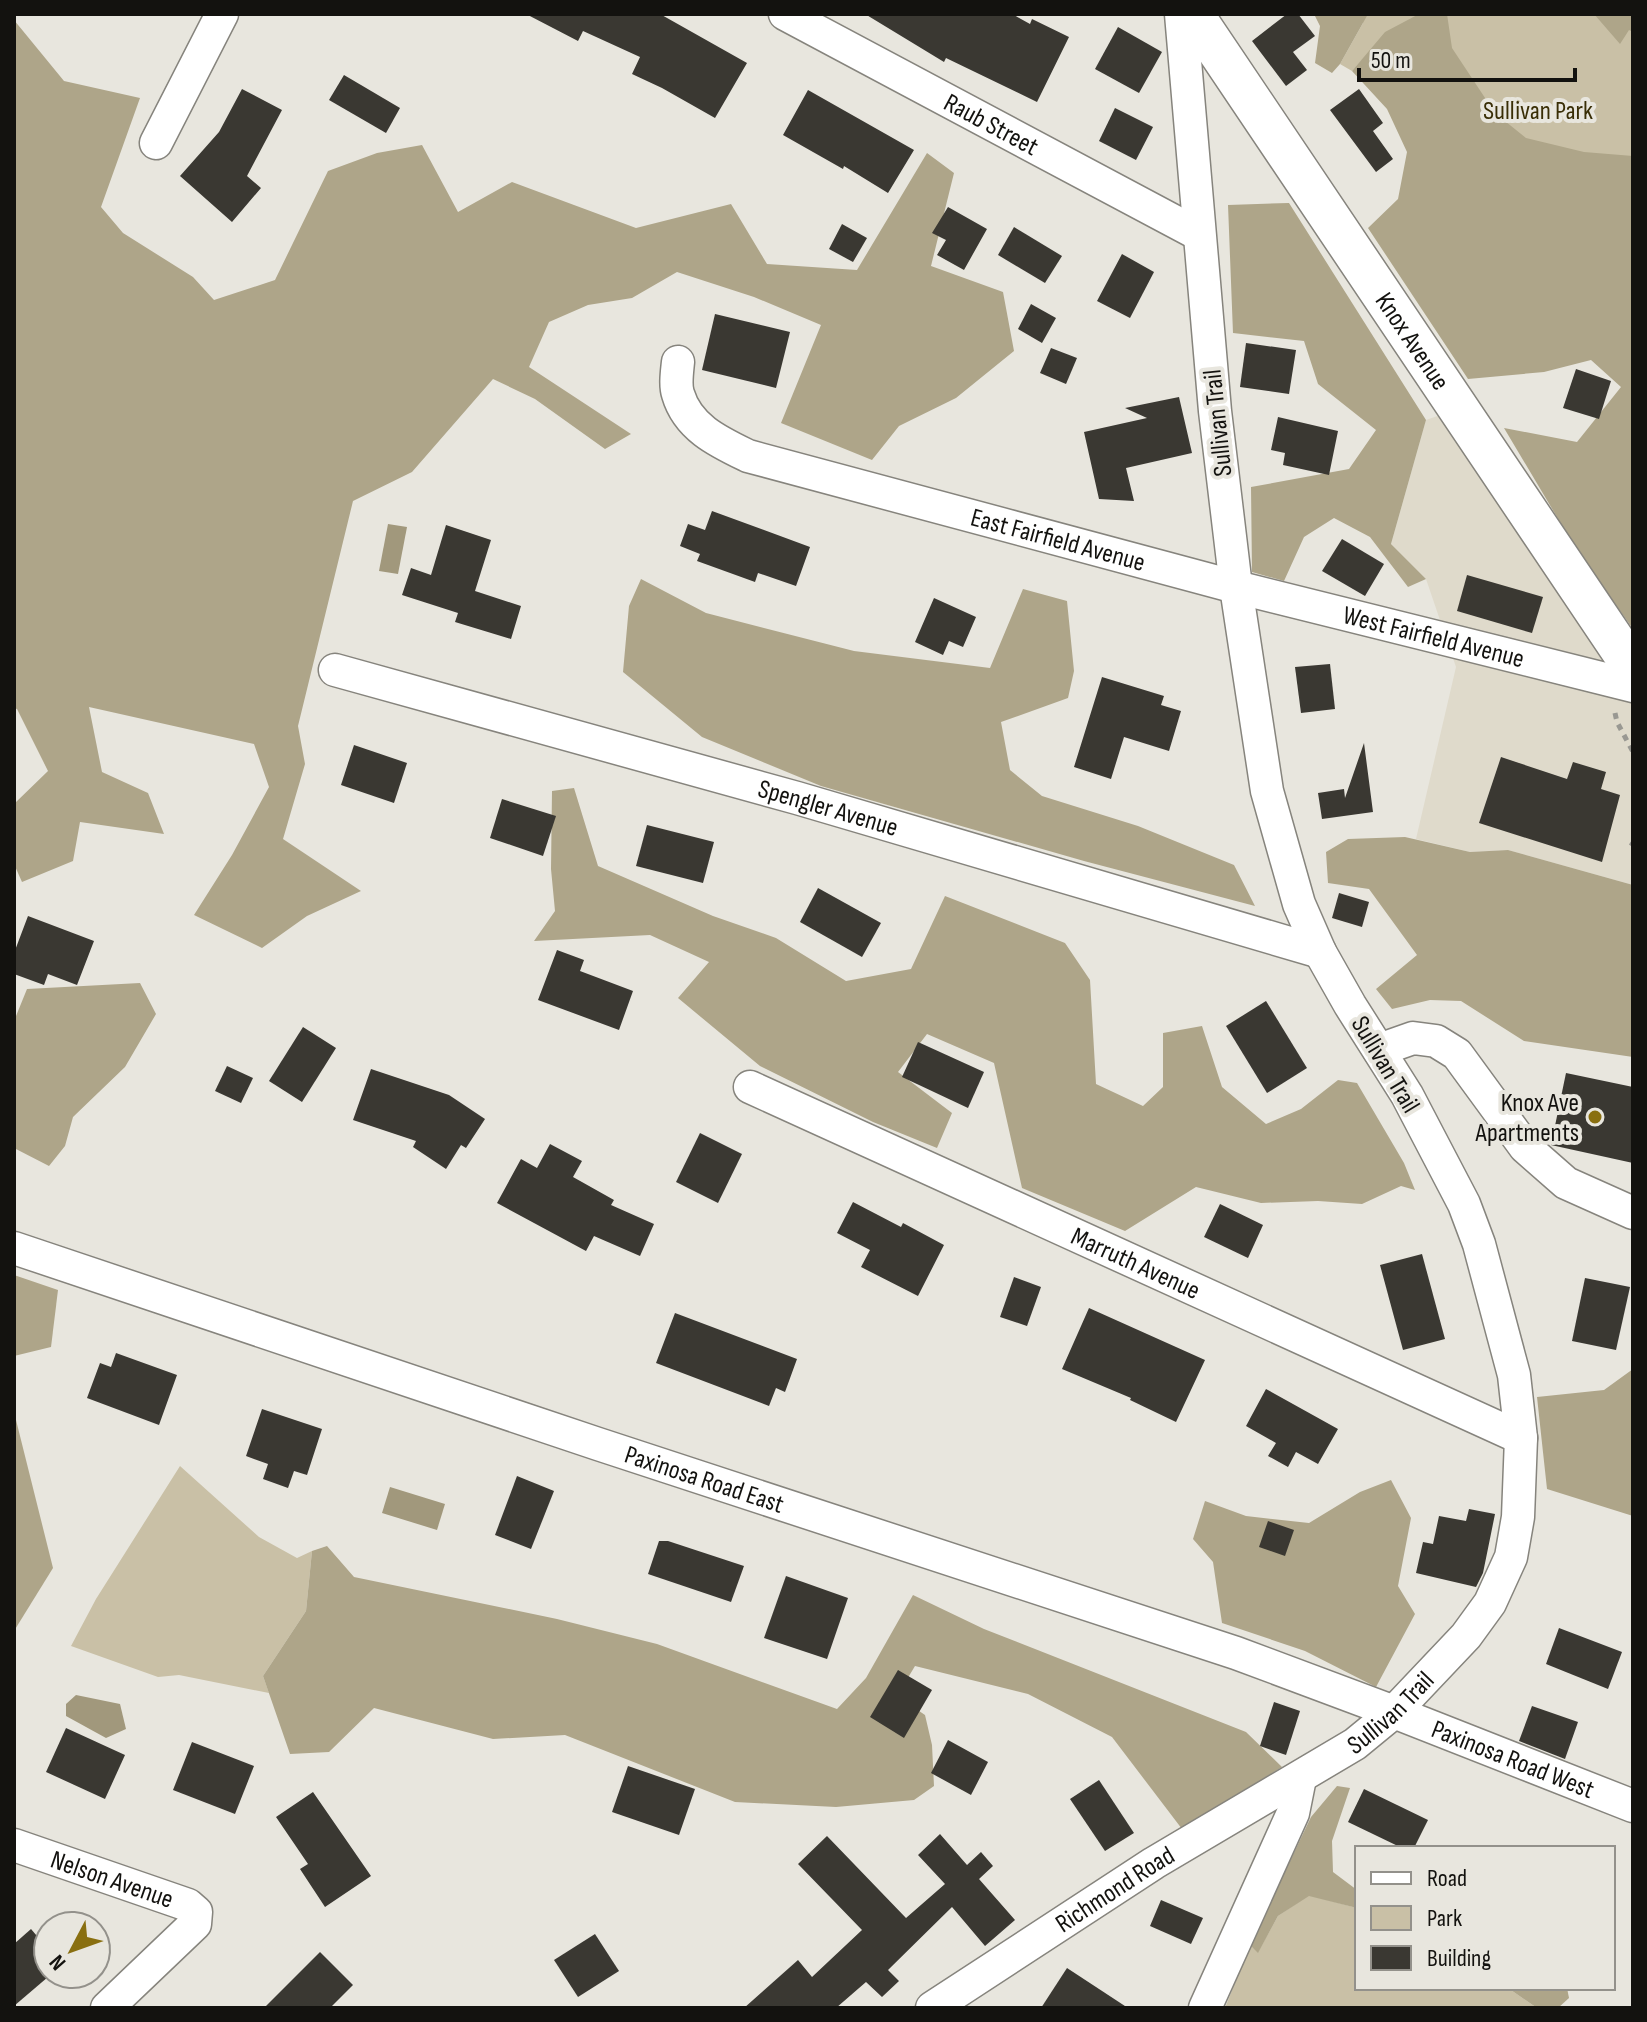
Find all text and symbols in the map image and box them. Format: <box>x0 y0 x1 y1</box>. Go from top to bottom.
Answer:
scale bar <box>1359 32 1575 82</box>
text: 50 m <box>1371 46 1411 75</box>
street label: Raub Street <box>938 88 1043 163</box>
park label: Sullivan Park <box>1483 96 1593 127</box>
street label: Knox Avenue <box>1368 287 1455 396</box>
street label: Sullivan Trail <box>1197 368 1240 478</box>
street label: East Fairfield Avenue <box>967 503 1148 579</box>
street label: West Fairfield Avenue <box>1340 600 1527 675</box>
street label: Spengler Avenue <box>754 774 901 844</box>
street label: Sullivan Trail <box>1344 1011 1426 1119</box>
place label: Knox Ave Apartments <box>1474 1088 1579 1149</box>
marker: Knox Ave Apartments <box>1586 1108 1604 1126</box>
street label: Marruth Avenue <box>1066 1221 1205 1307</box>
street label: Paxinosa Road East <box>620 1440 788 1521</box>
street label: Sullivan Trail <box>1342 1666 1441 1762</box>
street label: Paxinosa Road West <box>1427 1714 1598 1806</box>
street label: Richmond Road <box>1050 1840 1180 1940</box>
street label: Nelson Avenue <box>46 1845 177 1916</box>
legend <box>1355 1846 1615 1990</box>
text: Road <box>1427 1864 1467 1893</box>
text: Park <box>1427 1904 1462 1933</box>
north arrow <box>32 1910 112 1990</box>
text: Building <box>1427 1944 1491 1973</box>
text: N <box>44 1949 72 1975</box>

